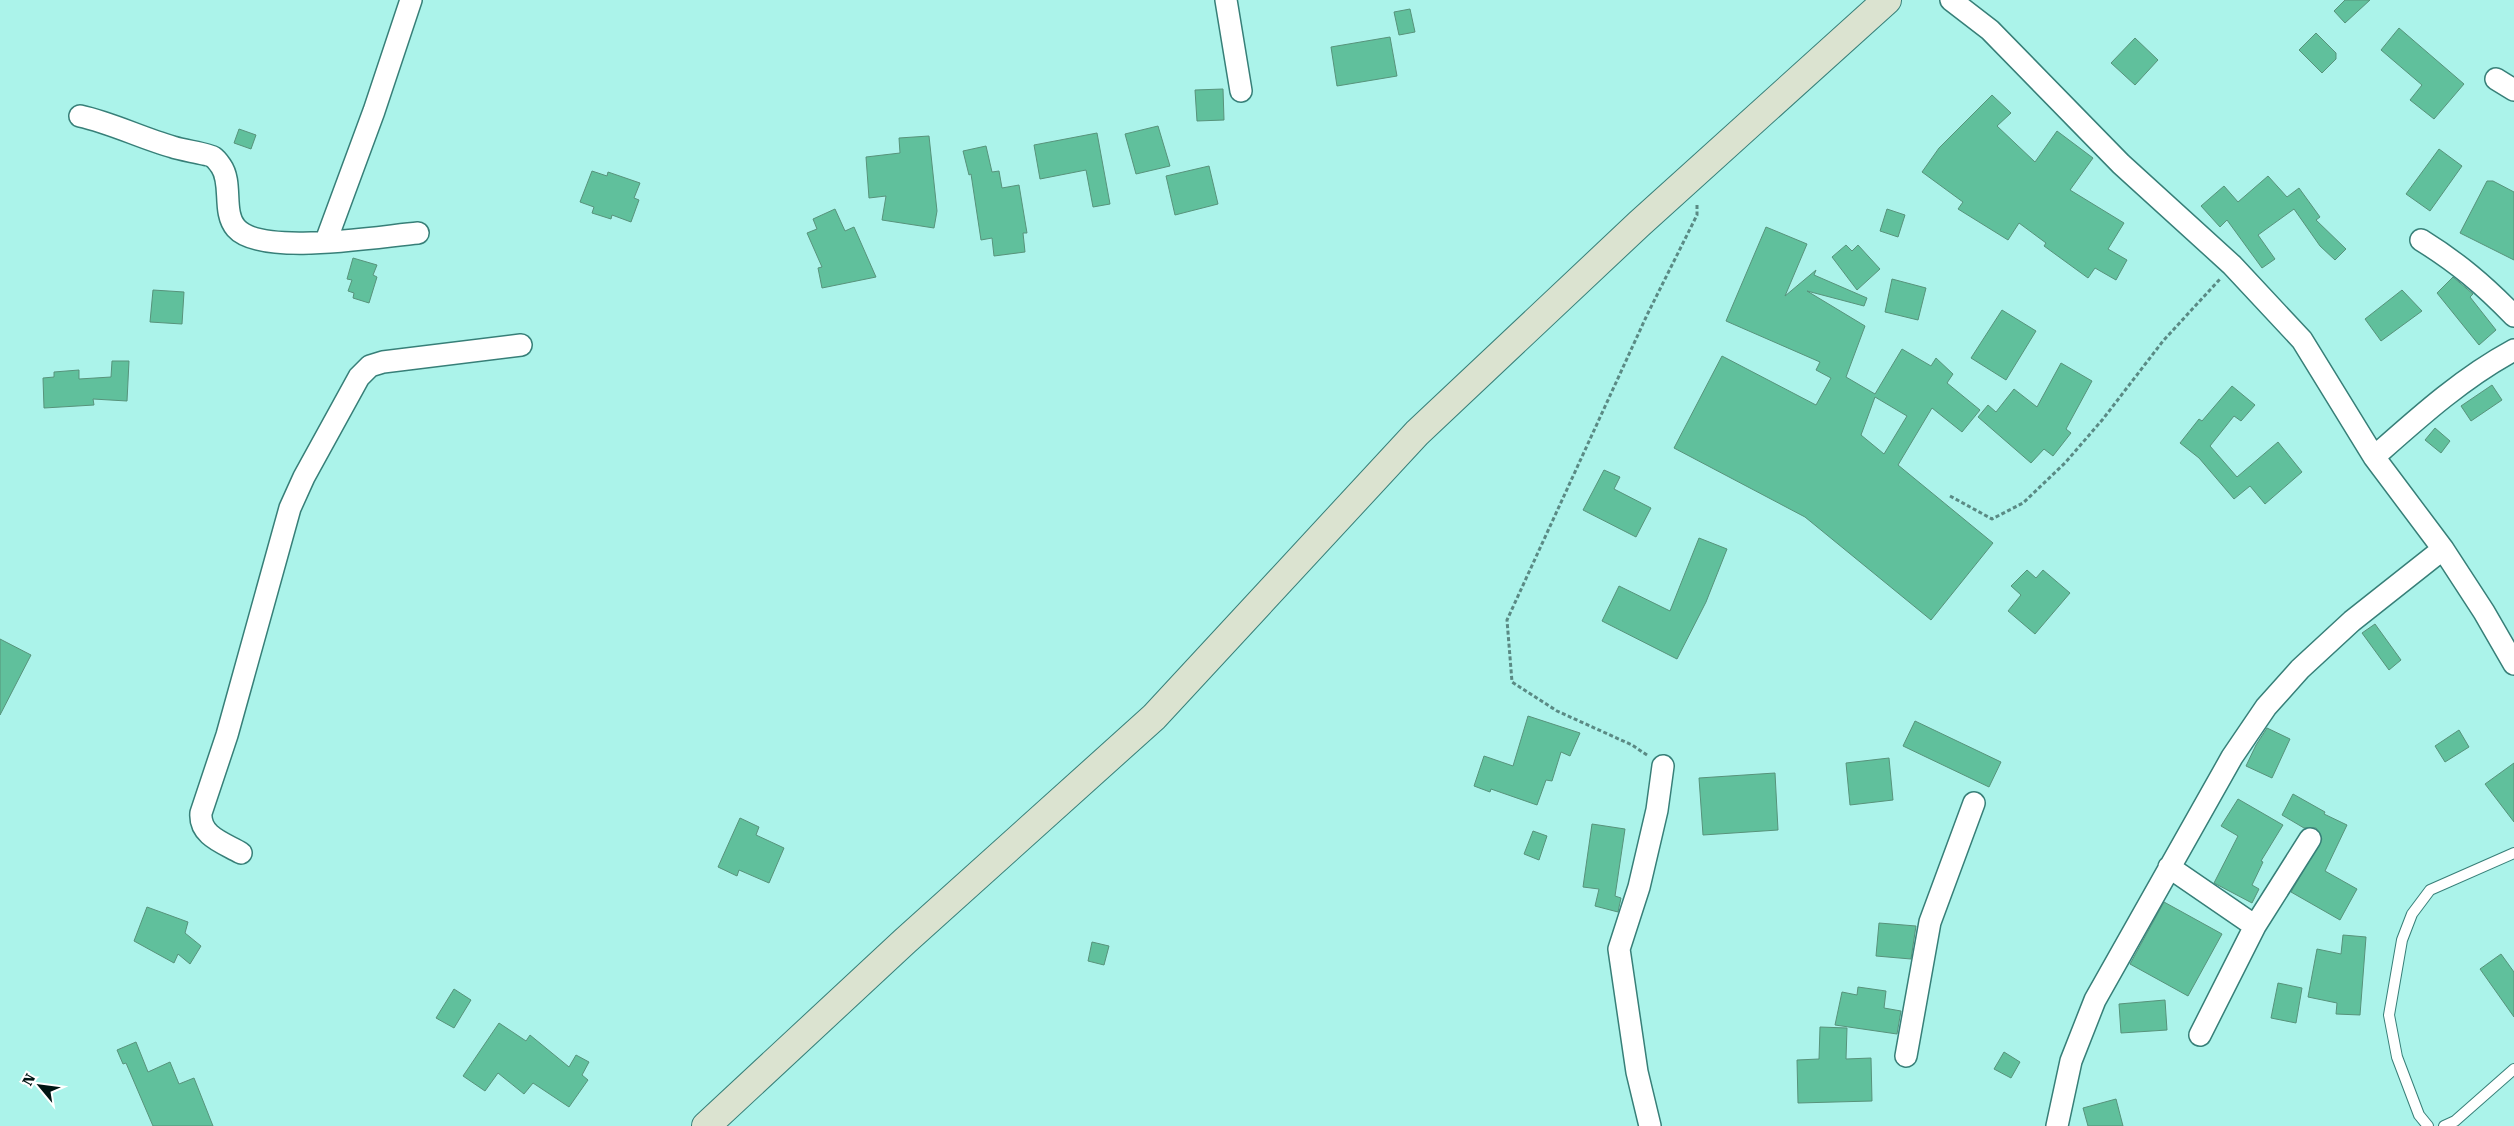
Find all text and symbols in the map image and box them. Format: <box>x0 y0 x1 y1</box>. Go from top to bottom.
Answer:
north arrow <box>15 1061 65 1111</box>
text: N <box>19 1071 38 1088</box>

